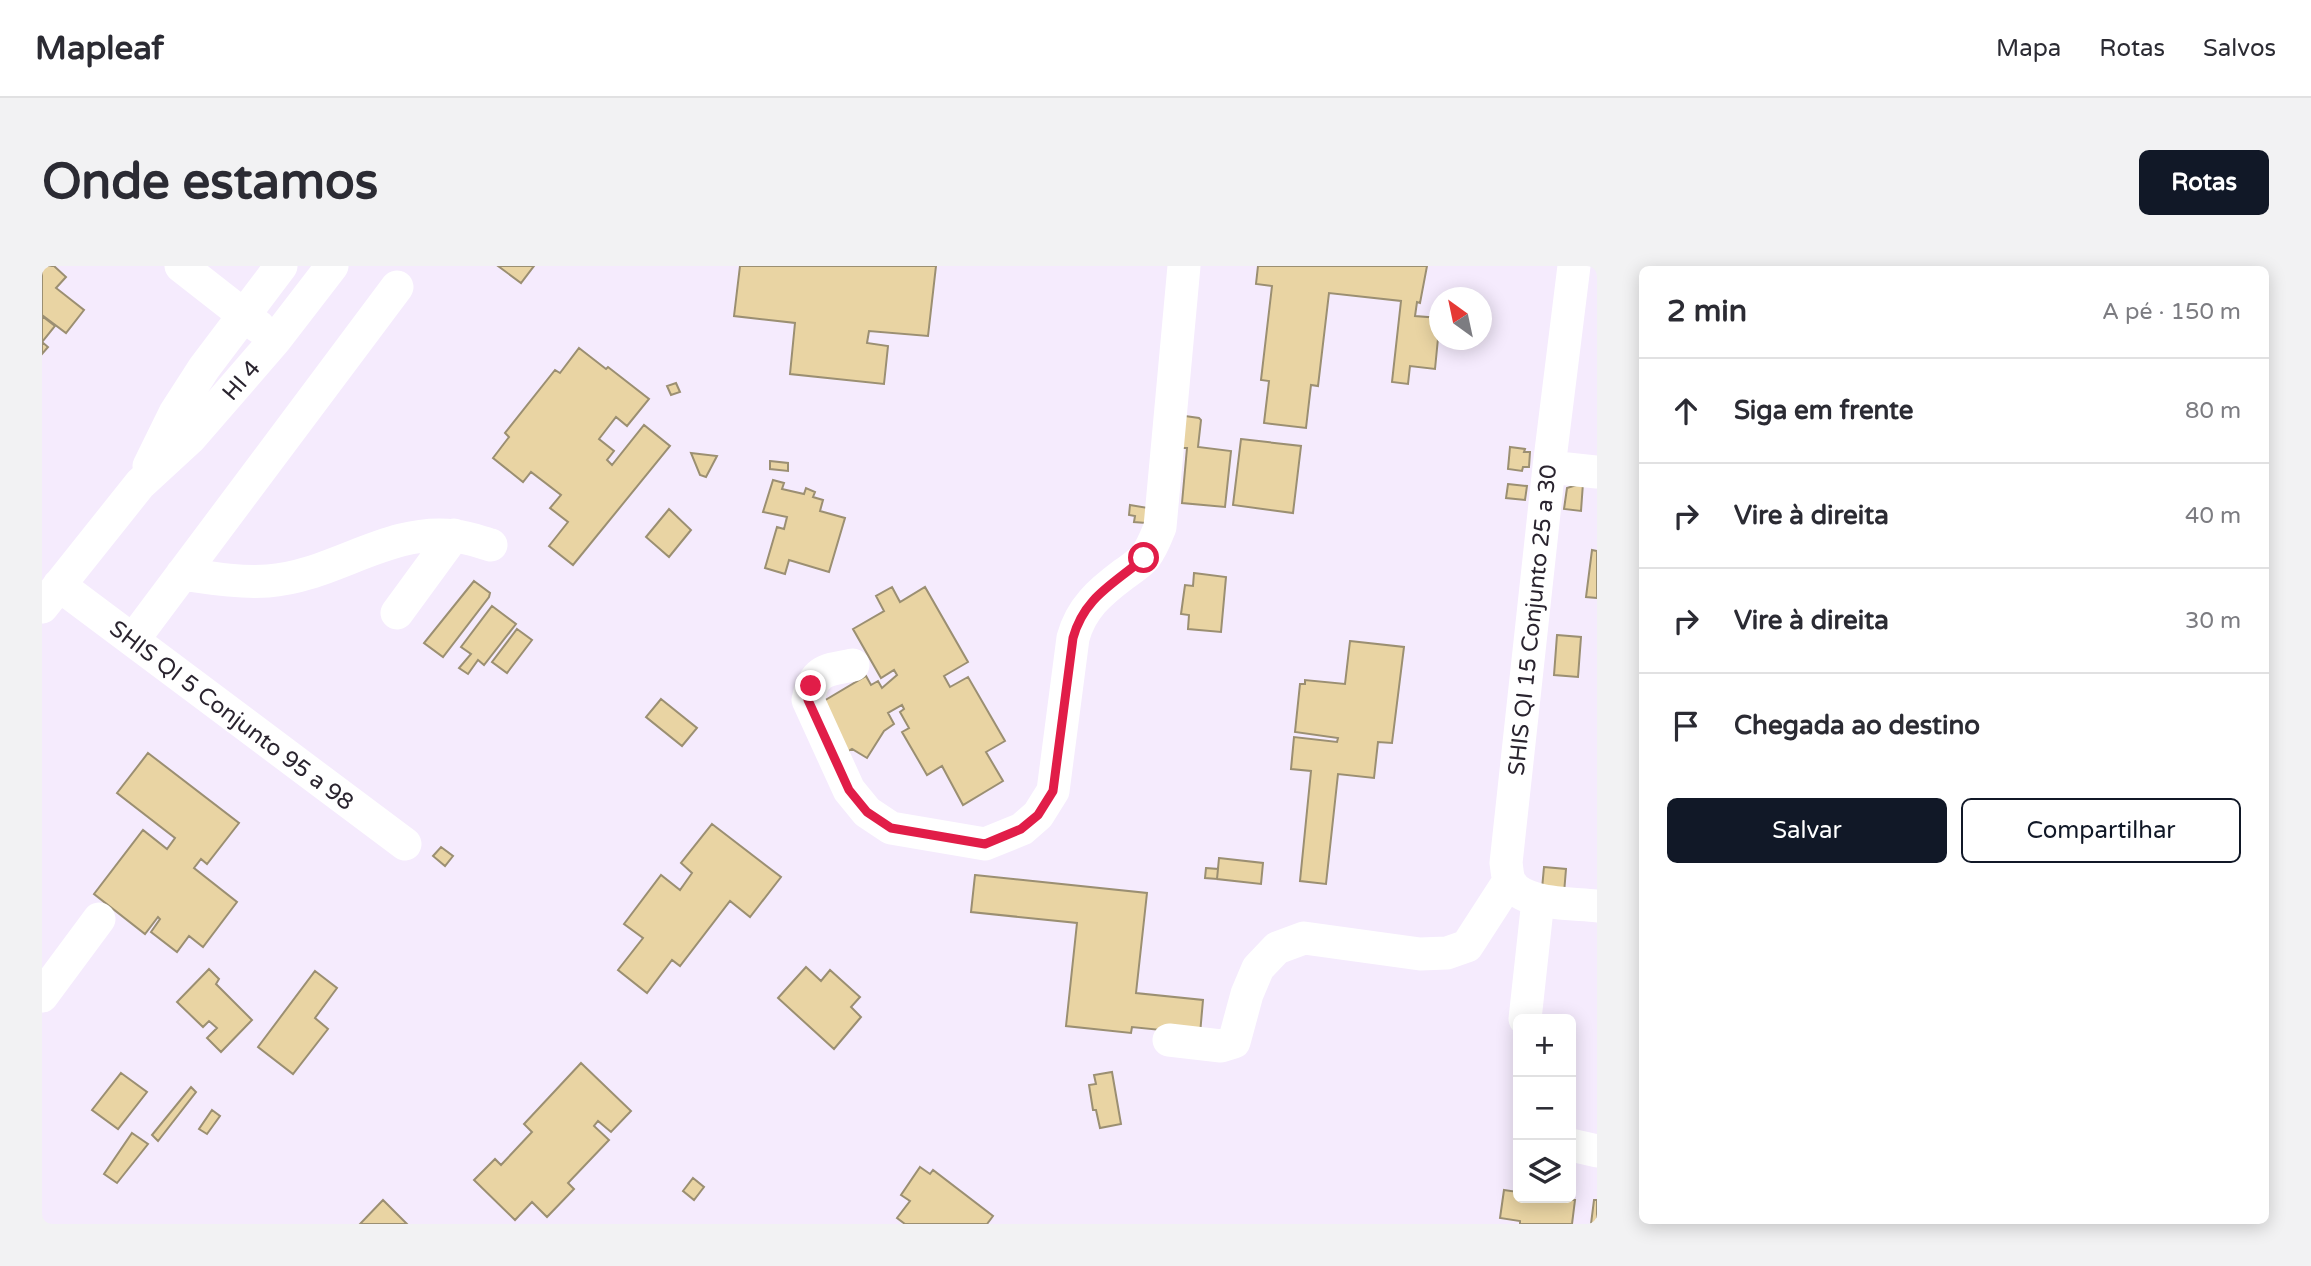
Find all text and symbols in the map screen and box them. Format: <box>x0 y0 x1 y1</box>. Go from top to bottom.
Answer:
text: Mapleaf <box>35 29 164 68</box>
text: Mapa <box>1996 34 2061 63</box>
text: Rotas <box>2099 34 2165 63</box>
text: Salvos <box>2203 34 2276 63</box>
button: Rotas <box>2139 150 2269 215</box>
text: Onde estamos <box>42 153 378 212</box>
north arrow <box>1429 287 1492 350</box>
text: 2 min <box>1667 293 1747 330</box>
text: A pé · 150 m <box>2102 298 2241 326</box>
street label: HI 4 <box>217 355 267 407</box>
icon: ahead <box>1667 392 1705 430</box>
text: Siga em frente <box>1734 395 1914 426</box>
text: 80 m <box>2185 397 2241 425</box>
street label: SHIS QI 15 Conjunto 25 a 30 <box>1503 463 1563 777</box>
icon: right <box>1667 497 1705 535</box>
text: Vire à direita <box>1734 500 1889 531</box>
text: 40 m <box>2185 502 2241 530</box>
route start <box>1128 542 1159 573</box>
icon: right <box>1667 602 1705 640</box>
text: Vire à direita <box>1734 605 1889 636</box>
text: 30 m <box>2185 607 2241 635</box>
street label: SHIS QI 5 Conjunto 95 a 98 <box>104 615 359 817</box>
route end <box>795 670 826 701</box>
icon: arrive <box>1667 707 1705 745</box>
text: Chegada ao destino <box>1734 710 1980 741</box>
button: Salvar <box>1667 798 1947 863</box>
button: Compartilhar <box>1961 798 2241 863</box>
map controls <box>1513 1014 1576 1203</box>
button: + <box>1513 1014 1576 1077</box>
button: − <box>1513 1077 1576 1140</box>
button: layers <box>1513 1140 1576 1203</box>

